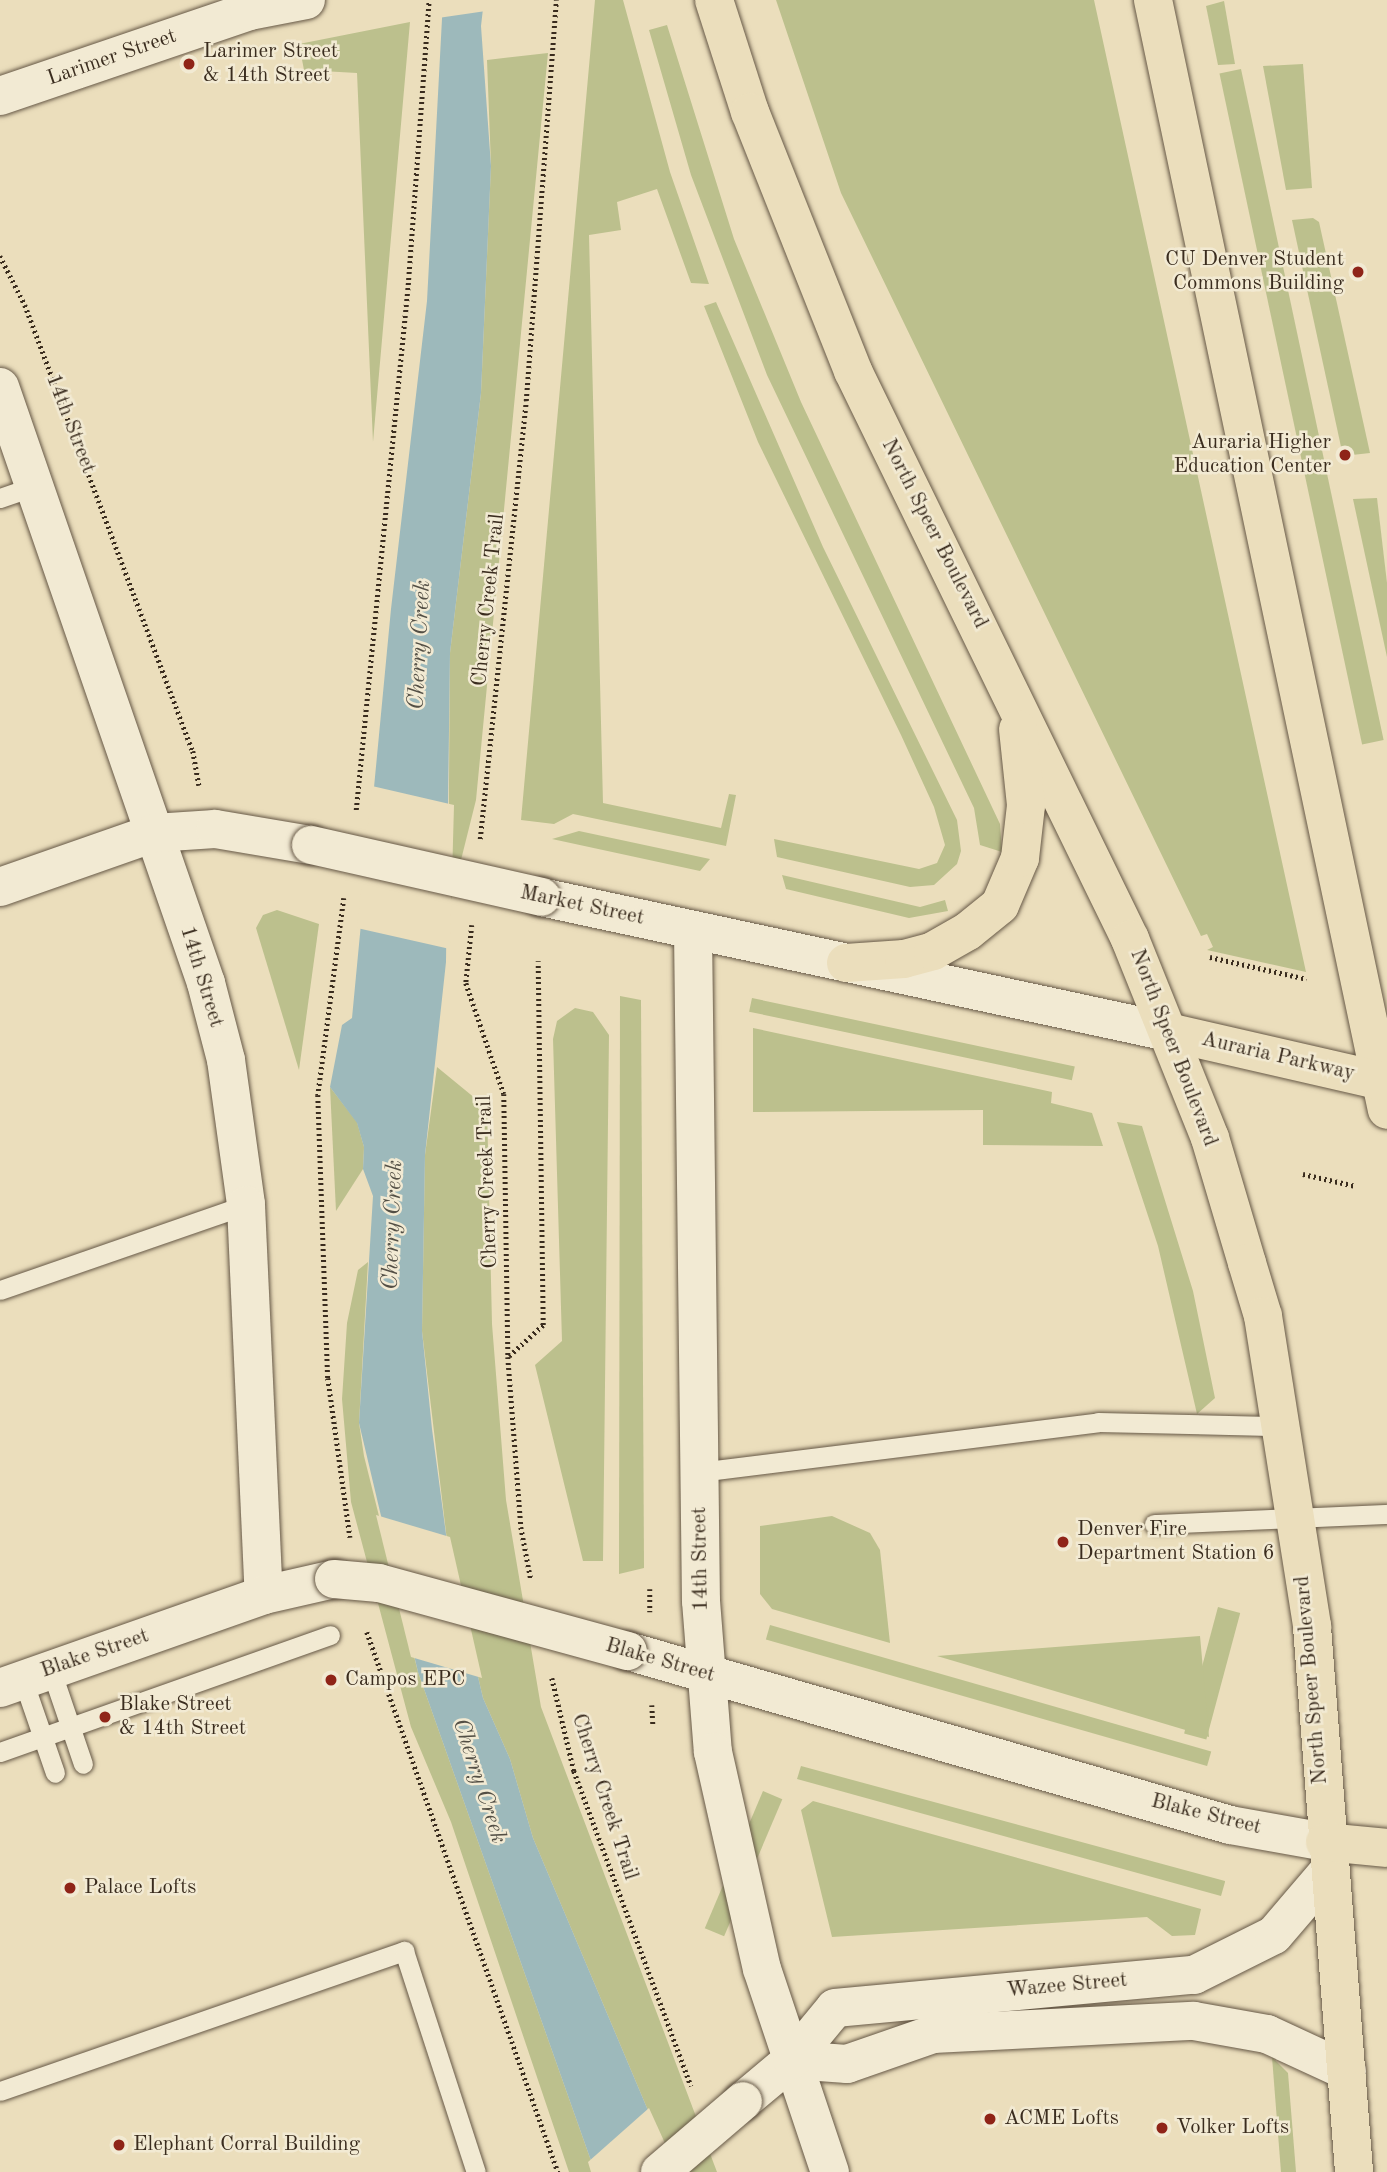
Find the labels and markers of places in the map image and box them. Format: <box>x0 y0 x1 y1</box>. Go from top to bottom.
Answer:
place label: Larimer Street & 14th Street <box>203 39 338 89</box>
marker: Larimer Street & 14th Street <box>181 56 197 72</box>
place label: CU Denver Student Commons Building <box>1165 247 1344 297</box>
marker: CU Denver Student Commons Building <box>1350 264 1366 280</box>
place label: Auraria Higher Education Center <box>1173 430 1331 480</box>
marker: Auraria Higher Education Center <box>1337 447 1353 463</box>
place label: Denver Fire Department Station 6 <box>1077 1517 1275 1567</box>
marker: Denver Fire Department Station 6 <box>1055 1534 1071 1550</box>
place label: Campos EPC <box>345 1667 465 1693</box>
marker: Campos EPC <box>323 1672 339 1688</box>
place label: Blake Street & 14th Street <box>119 1692 246 1742</box>
marker: Blake Street & 14th Street <box>97 1709 113 1725</box>
place label: Palace Lofts <box>84 1875 196 1901</box>
marker: Palace Lofts <box>62 1880 78 1896</box>
place label: ACME Lofts <box>1004 2106 1119 2132</box>
marker: ACME Lofts <box>982 2111 998 2127</box>
place label: Volker Lofts <box>1176 2115 1289 2141</box>
marker: Volker Lofts <box>1154 2120 1170 2136</box>
place label: Elephant Corral Building <box>133 2132 360 2158</box>
marker: Elephant Corral Building <box>111 2137 127 2153</box>

